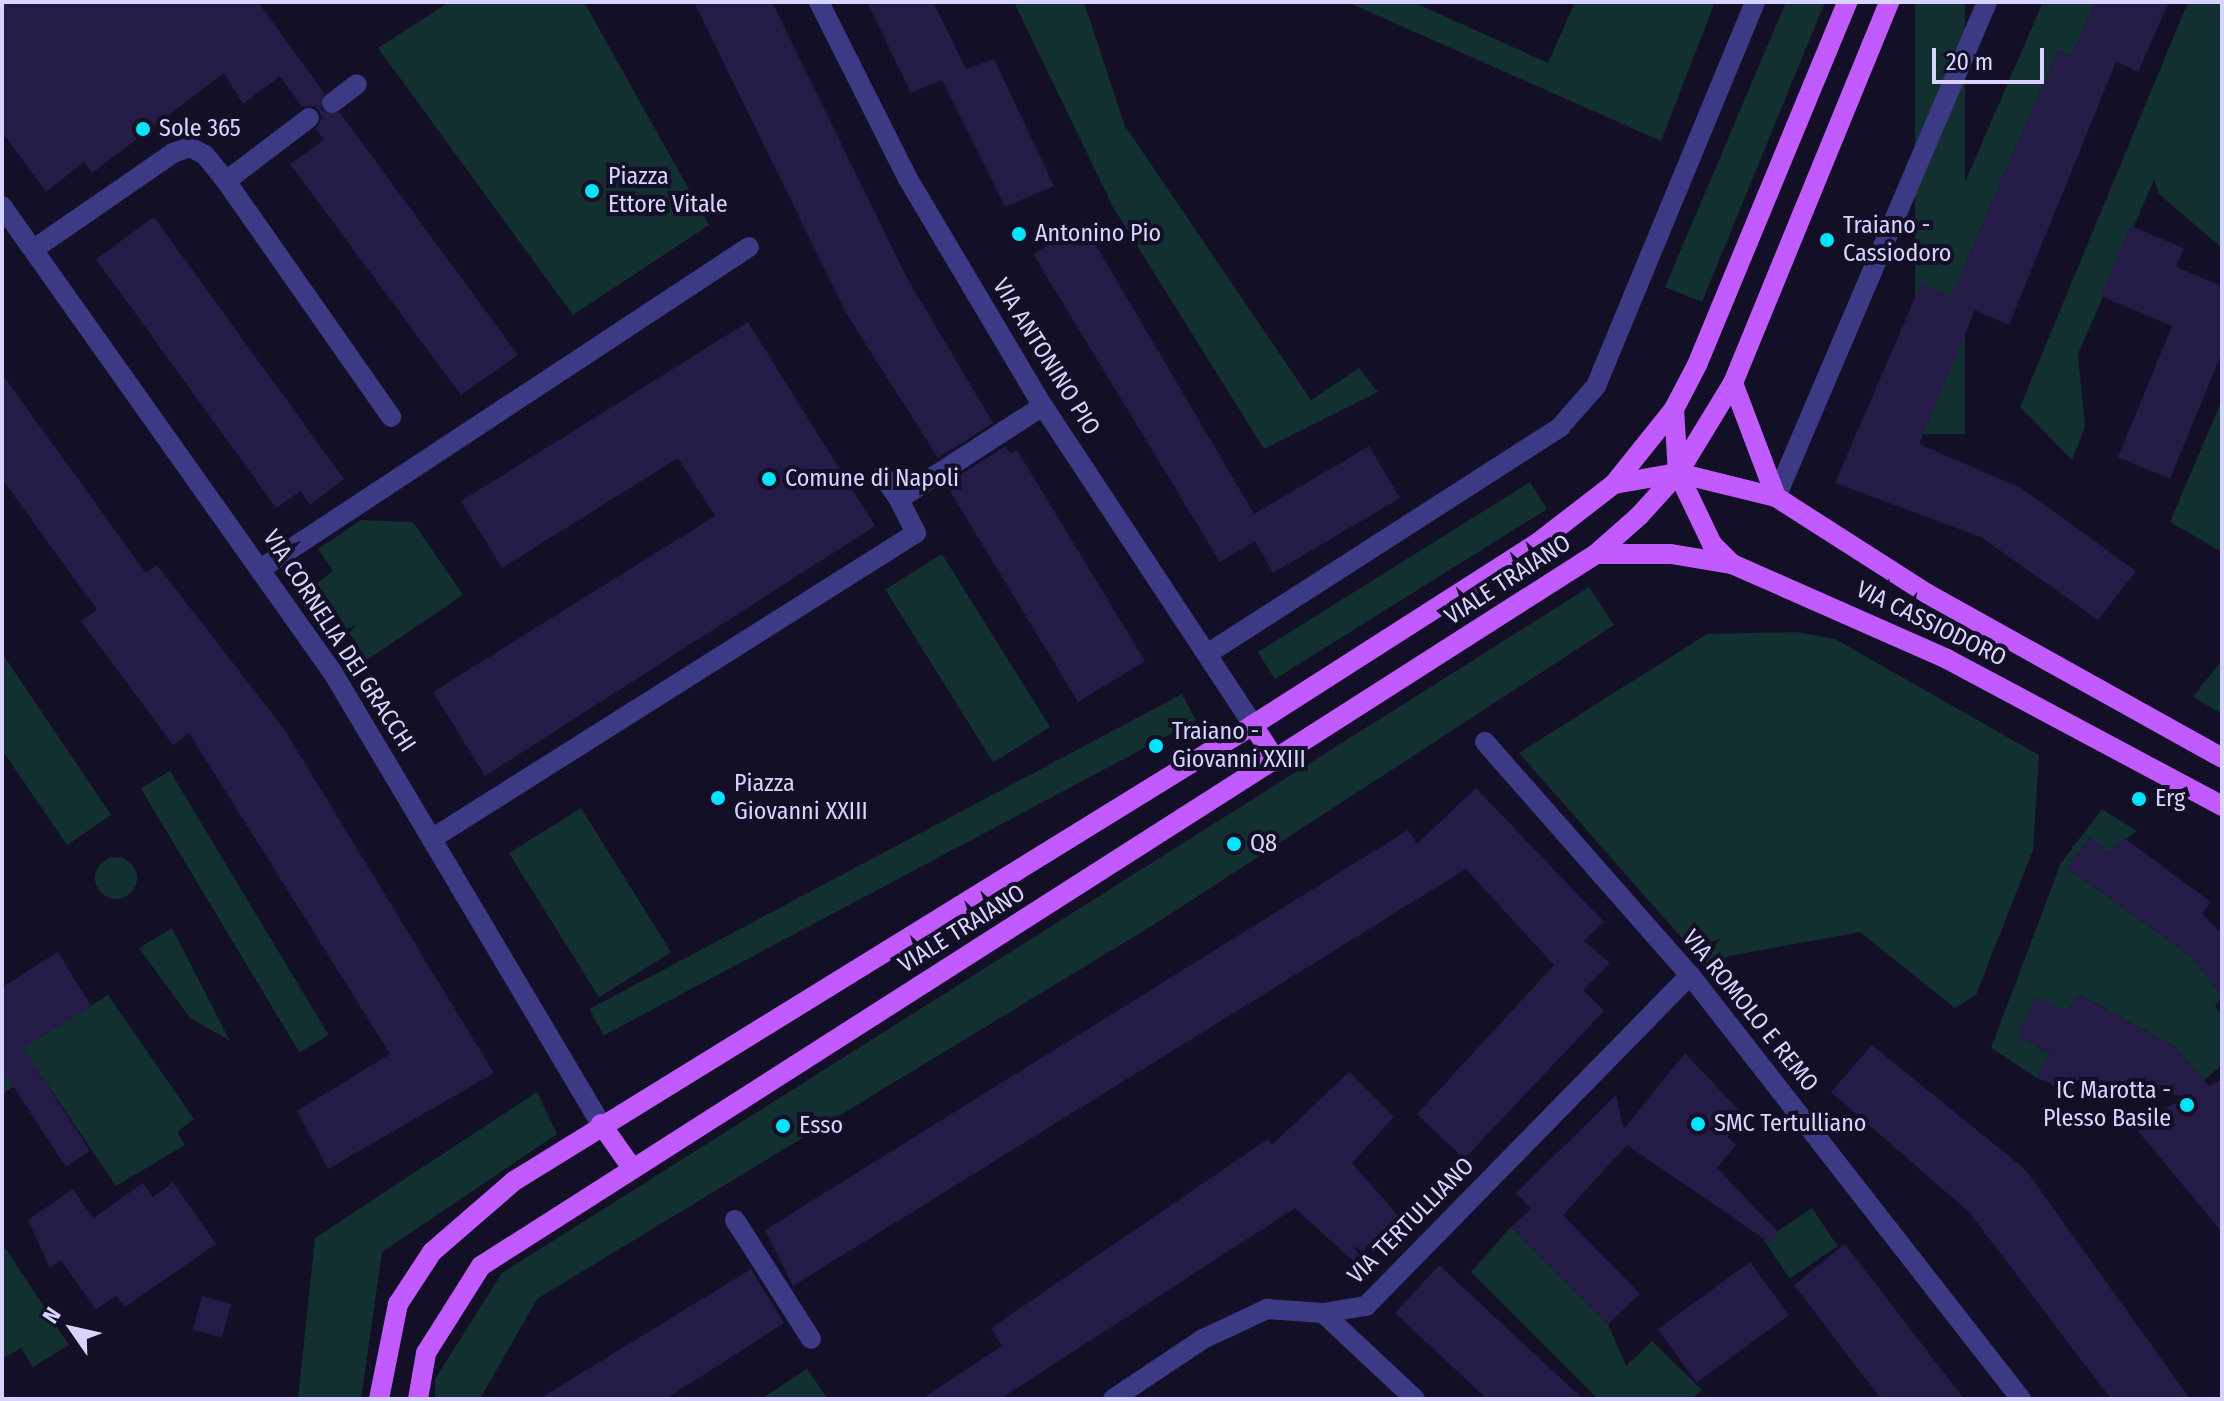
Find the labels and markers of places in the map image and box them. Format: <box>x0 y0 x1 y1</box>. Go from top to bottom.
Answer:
place label: Sole 365 <box>159 115 241 143</box>
marker: Sole 365 <box>134 120 152 138</box>
place label: Piazza Ettore Vitale <box>608 163 728 219</box>
marker: Piazza Ettore Vitale <box>583 182 601 200</box>
place label: Traiano - Cassiodoro <box>1843 212 1951 268</box>
place label: Antonino Pio <box>1035 220 1161 248</box>
marker: Antonino Pio <box>1010 225 1028 243</box>
marker: Traiano - Cassiodoro <box>1818 231 1836 249</box>
place label: Comune di Napoli <box>785 465 959 493</box>
marker: Comune di Napoli <box>760 470 778 488</box>
place label: Traiano - Giovanni XXIII <box>1172 718 1306 774</box>
marker: Traiano - Giovanni XXIII <box>1147 737 1165 755</box>
place label: Piazza Giovanni XXIII <box>734 770 868 826</box>
place label: Erg <box>2155 785 2185 813</box>
marker: Piazza Giovanni XXIII <box>709 789 727 807</box>
marker: Erg <box>2130 790 2148 808</box>
place label: Q8 <box>1250 830 1277 858</box>
marker: Q8 <box>1225 835 1243 853</box>
place label: IC Marotta - Plesso Basile <box>2043 1077 2171 1133</box>
marker: IC Marotta - Plesso Basile <box>2178 1096 2196 1114</box>
place label: SMC Tertulliano <box>1714 1110 1866 1138</box>
place label: Esso <box>799 1112 843 1140</box>
marker: SMC Tertulliano <box>1689 1115 1707 1133</box>
marker: Esso <box>774 1117 792 1135</box>

